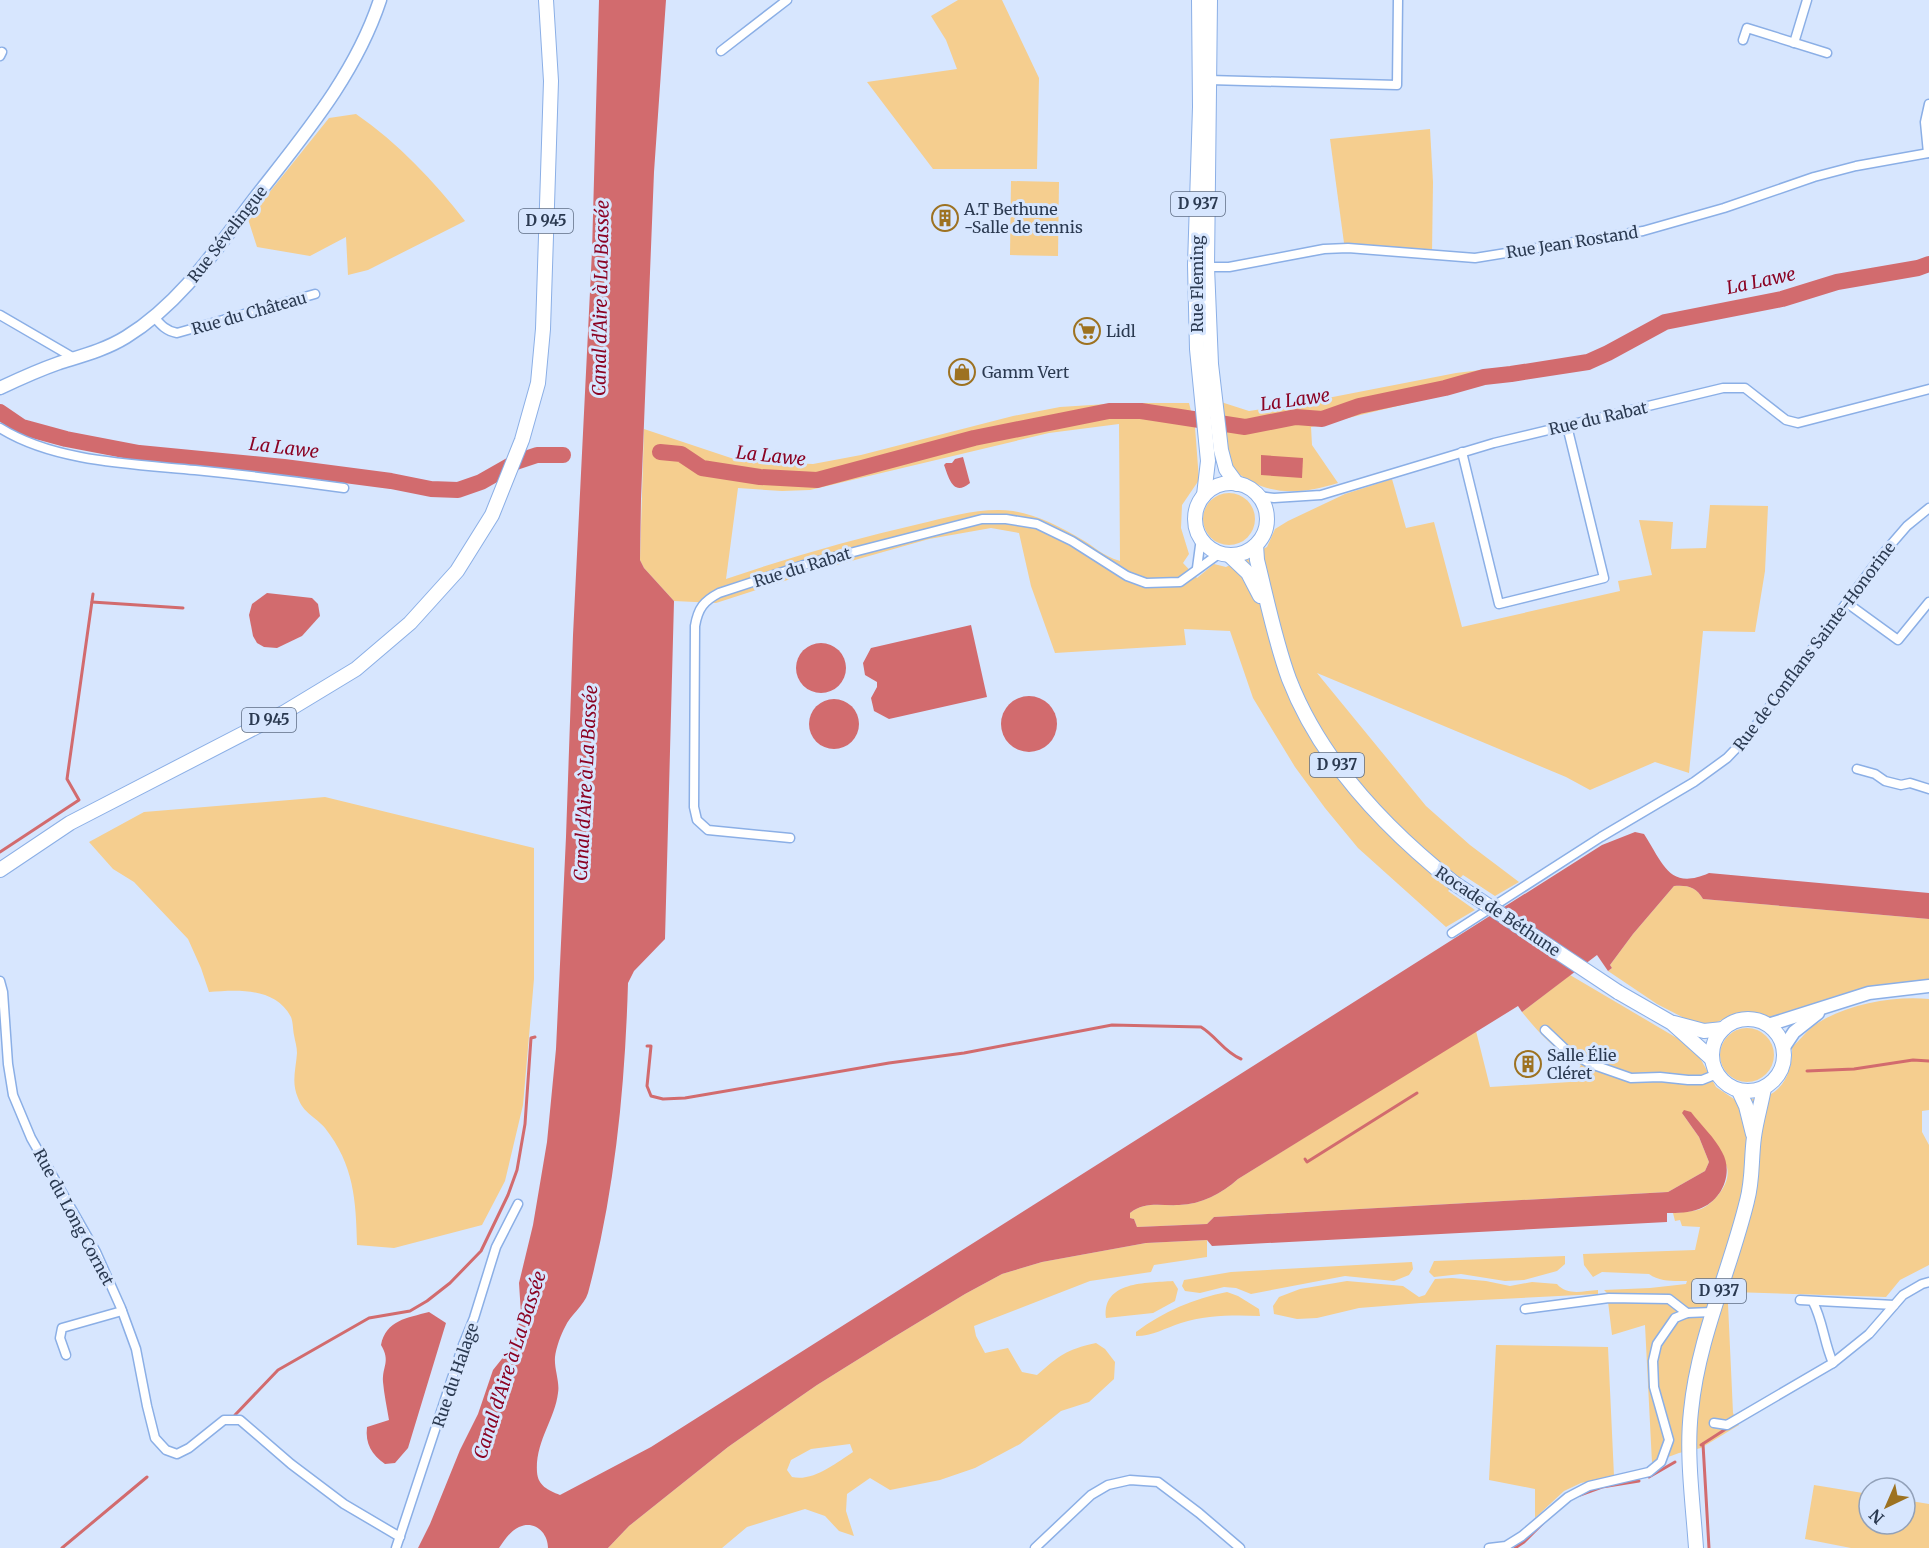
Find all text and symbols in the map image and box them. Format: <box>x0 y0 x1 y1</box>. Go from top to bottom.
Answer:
street label: Rue Sévelingue <box>183 182 271 286</box>
road number: D 937 <box>1171 192 1225 216</box>
place label: A.T Bethune -Salle de tennis <box>963 199 1083 237</box>
water label: Canal d'Aire à La Bassée <box>587 200 614 396</box>
building icon: A.T Bethune -Salle de tennis <box>930 203 960 233</box>
road number: D 945 <box>519 209 573 233</box>
street label: Rue Jean Rostand <box>1505 222 1640 262</box>
street label: Rue Fleming <box>1187 235 1207 333</box>
water label: La Lawe <box>1724 262 1798 299</box>
street label: Rue du Château <box>189 287 309 339</box>
supermarket icon: Lidl <box>1072 316 1102 346</box>
place label: Lidl <box>1106 321 1136 341</box>
shop icon: Gamm Vert <box>947 357 977 387</box>
place label: Gamm Vert <box>982 362 1070 382</box>
water label: La Lawe <box>1259 383 1331 416</box>
street label: Rue du Rabat <box>1547 397 1650 439</box>
water label: La Lawe <box>248 432 320 463</box>
water label: La Lawe <box>735 440 807 471</box>
street label: Rue de Conflans Sainte-Honorine <box>1729 538 1899 754</box>
street label: Rue du Rabat <box>751 543 854 591</box>
water label: Canal d'Aire à La Bassée <box>569 684 602 882</box>
road number: D 945 <box>242 708 296 732</box>
road number: D 937 <box>1310 753 1364 777</box>
street label: Rocade de Béthune <box>1432 862 1564 960</box>
place label: Salle Élie Cléret <box>1547 1045 1616 1083</box>
building icon: Salle Élie Cléret <box>1513 1049 1543 1079</box>
street label: Rue du Long Cornet <box>30 1145 119 1289</box>
water label: Canal d'Aire à La Bassée <box>468 1268 551 1462</box>
road number: D 937 <box>1692 1279 1746 1303</box>
street label: Rue du Halage <box>428 1320 482 1430</box>
north arrow <box>1857 1476 1917 1536</box>
text: N <box>1865 1505 1888 1528</box>

